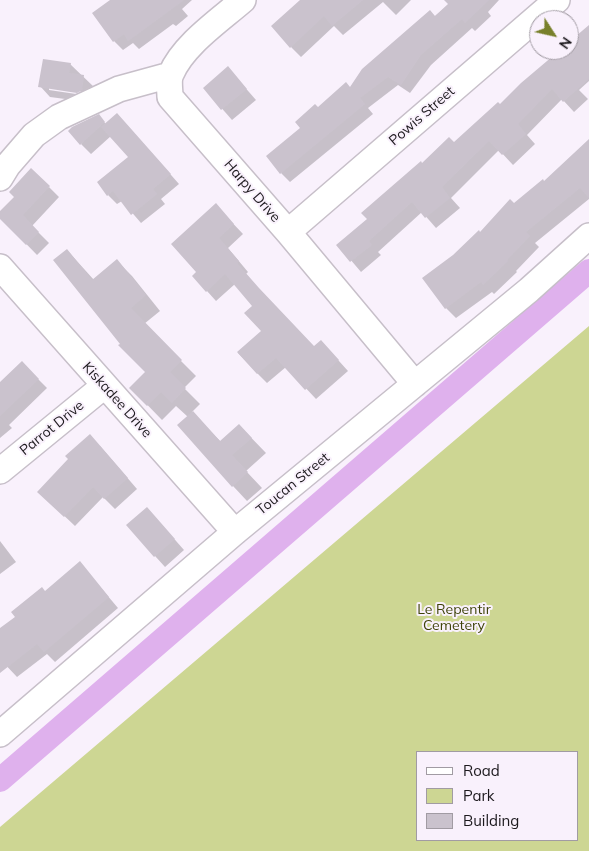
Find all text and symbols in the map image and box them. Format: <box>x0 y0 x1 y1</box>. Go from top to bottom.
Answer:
north arrow <box>529 10 579 60</box>
text: N <box>555 34 576 53</box>
street label: Powis Street <box>386 83 458 149</box>
street label: Harpy Drive <box>220 156 284 226</box>
street label: Kiskadee Drive <box>79 359 155 441</box>
street label: Parrot Drive <box>17 397 87 459</box>
street label: Toucan Street <box>253 449 333 519</box>
park label: Le Repentir Cemetery <box>417 602 491 634</box>
legend <box>416 751 579 841</box>
text: Road <box>463 761 500 780</box>
text: Park <box>463 786 495 805</box>
text: Building <box>463 811 519 830</box>

